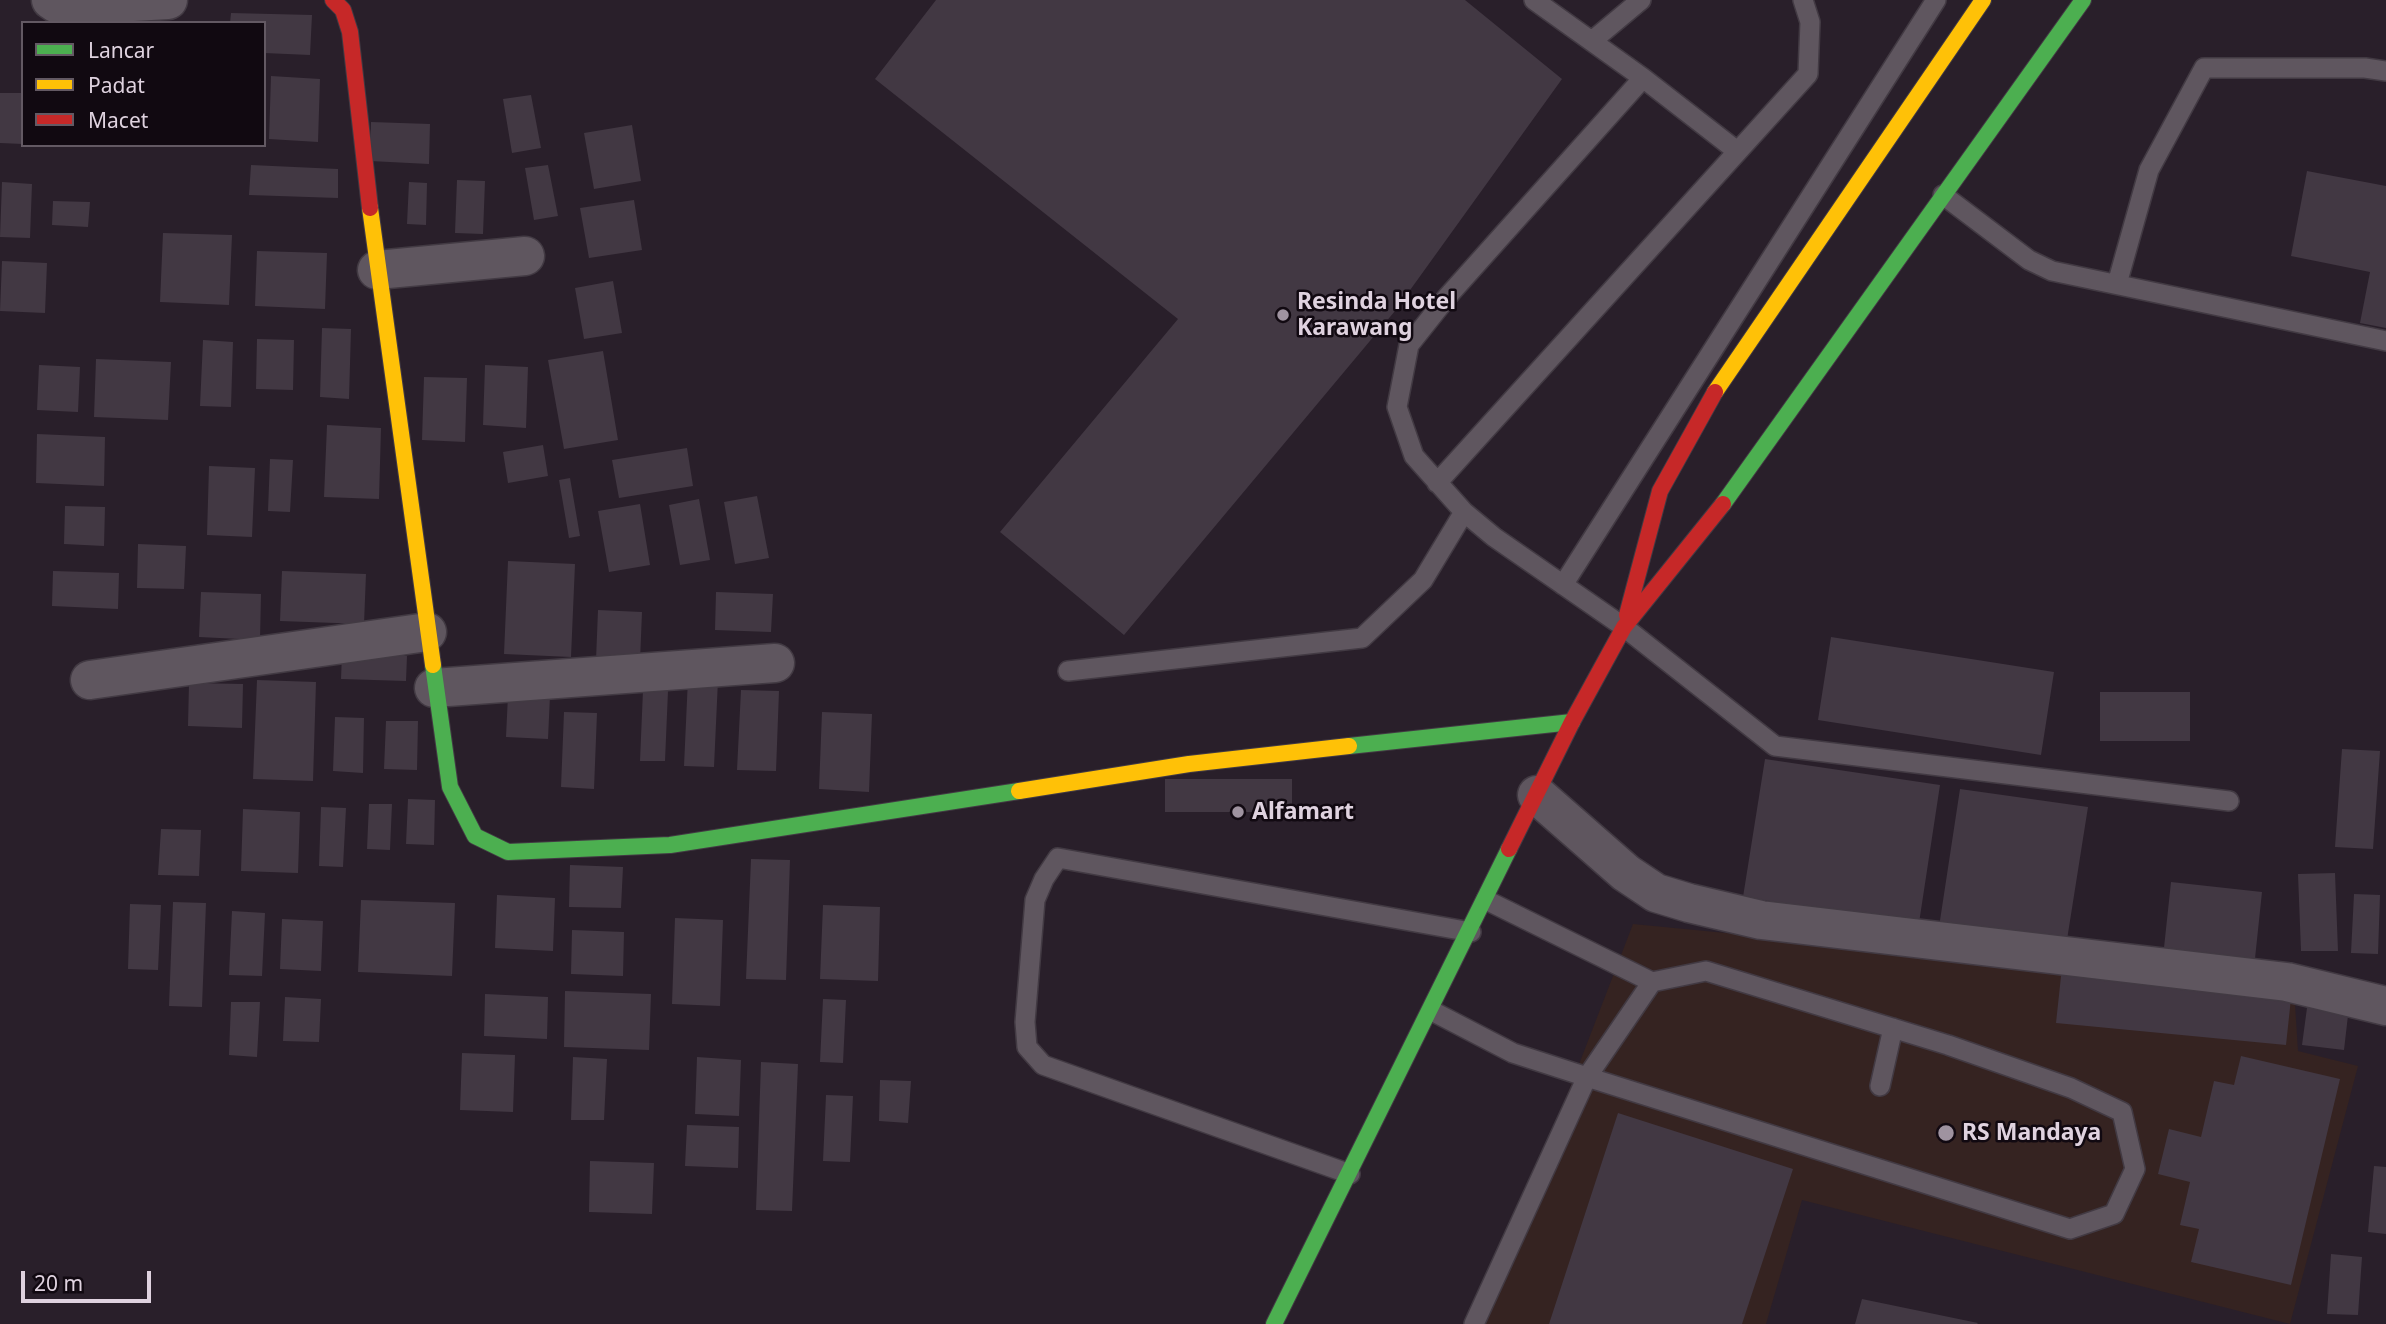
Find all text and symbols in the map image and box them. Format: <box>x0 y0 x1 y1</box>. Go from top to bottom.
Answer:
legend <box>21 21 266 147</box>
text: Lancar <box>88 36 154 64</box>
text: Padat <box>88 71 145 99</box>
text: Macet <box>88 106 148 134</box>
place label: Resinda Hotel Karawang <box>1297 288 1456 342</box>
marker: Resinda Hotel Karawang <box>1275 307 1291 323</box>
place label: Alfamart <box>1252 798 1354 826</box>
marker: Alfamart <box>1230 804 1246 820</box>
place label: RS Mandaya <box>1962 1119 2101 1147</box>
marker: RS Mandaya <box>1936 1123 1956 1143</box>
scale bar <box>24 1258 154 1302</box>
text: 20 m <box>34 1269 83 1297</box>

